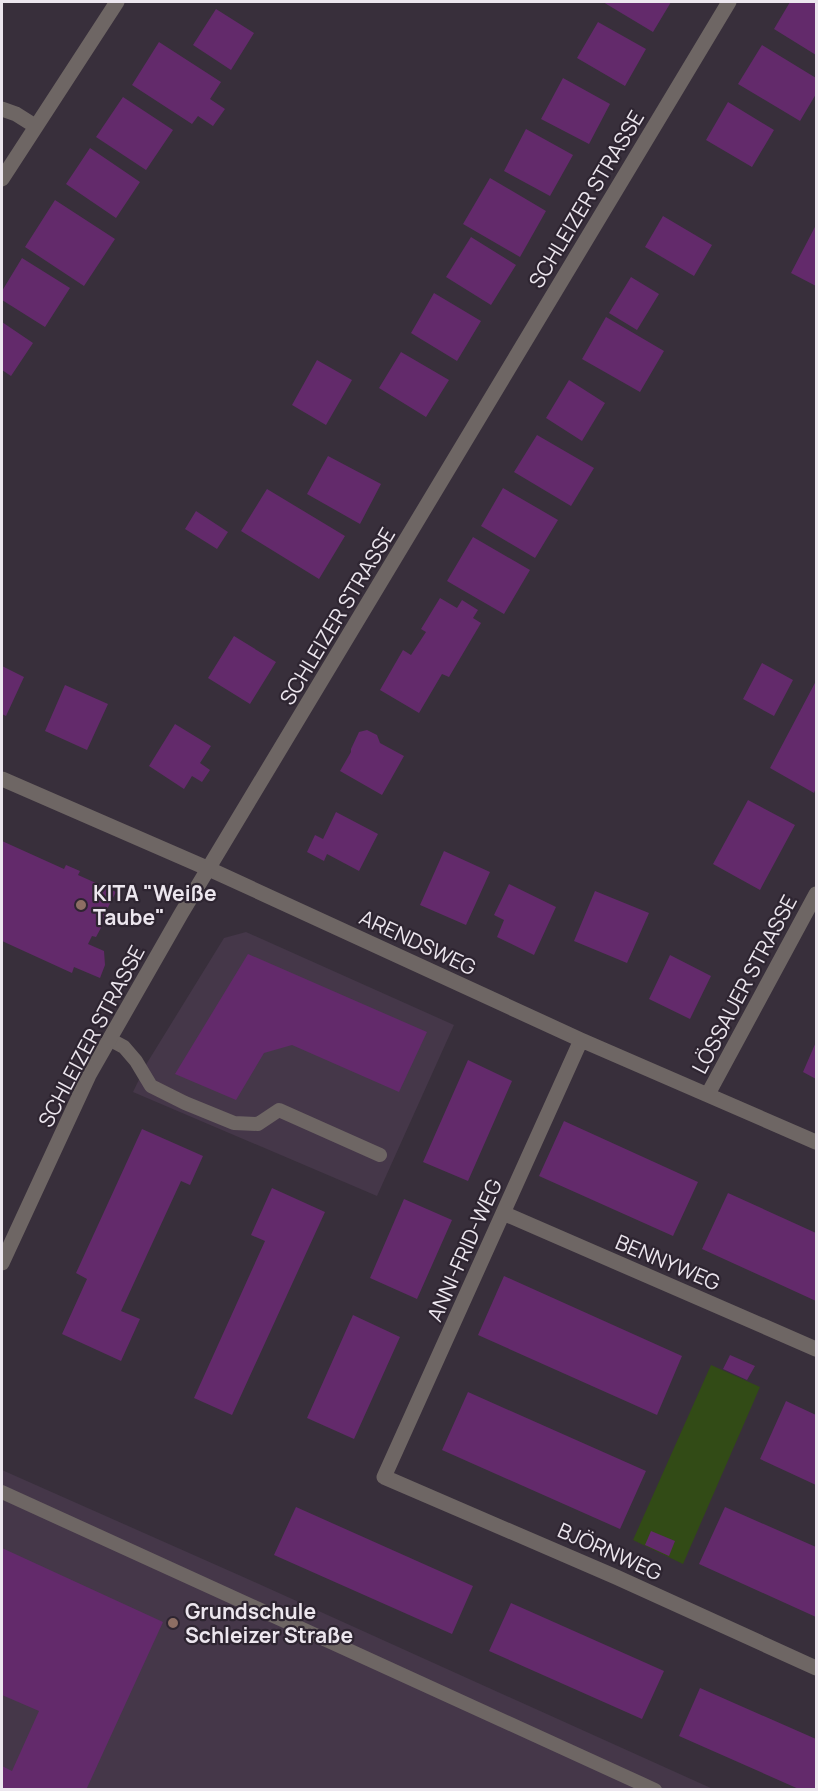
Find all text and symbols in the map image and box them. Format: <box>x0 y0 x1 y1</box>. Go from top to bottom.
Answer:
street label: SCHLEIZER STRASSE <box>522 105 650 293</box>
street label: SCHLEIZER STRASSE <box>273 522 401 710</box>
place label: KITA "Weiße Taube" <box>93 879 217 931</box>
street label: LÖSSAUER STRASSE <box>685 890 803 1078</box>
marker: KITA "Weiße Taube" <box>74 898 88 912</box>
street label: ARENDSWEG <box>355 903 481 981</box>
street label: SCHLEIZER STRASSE <box>31 940 151 1132</box>
street label: ANNI-FRID-WEG <box>420 1174 508 1326</box>
street label: BENNYWEG <box>611 1227 725 1297</box>
street label: BJÖRNWEG <box>554 1516 667 1586</box>
place label: Grundschule Schleizer Straße <box>185 1597 353 1649</box>
marker: Grundschule Schleizer Straße <box>166 1616 180 1630</box>

